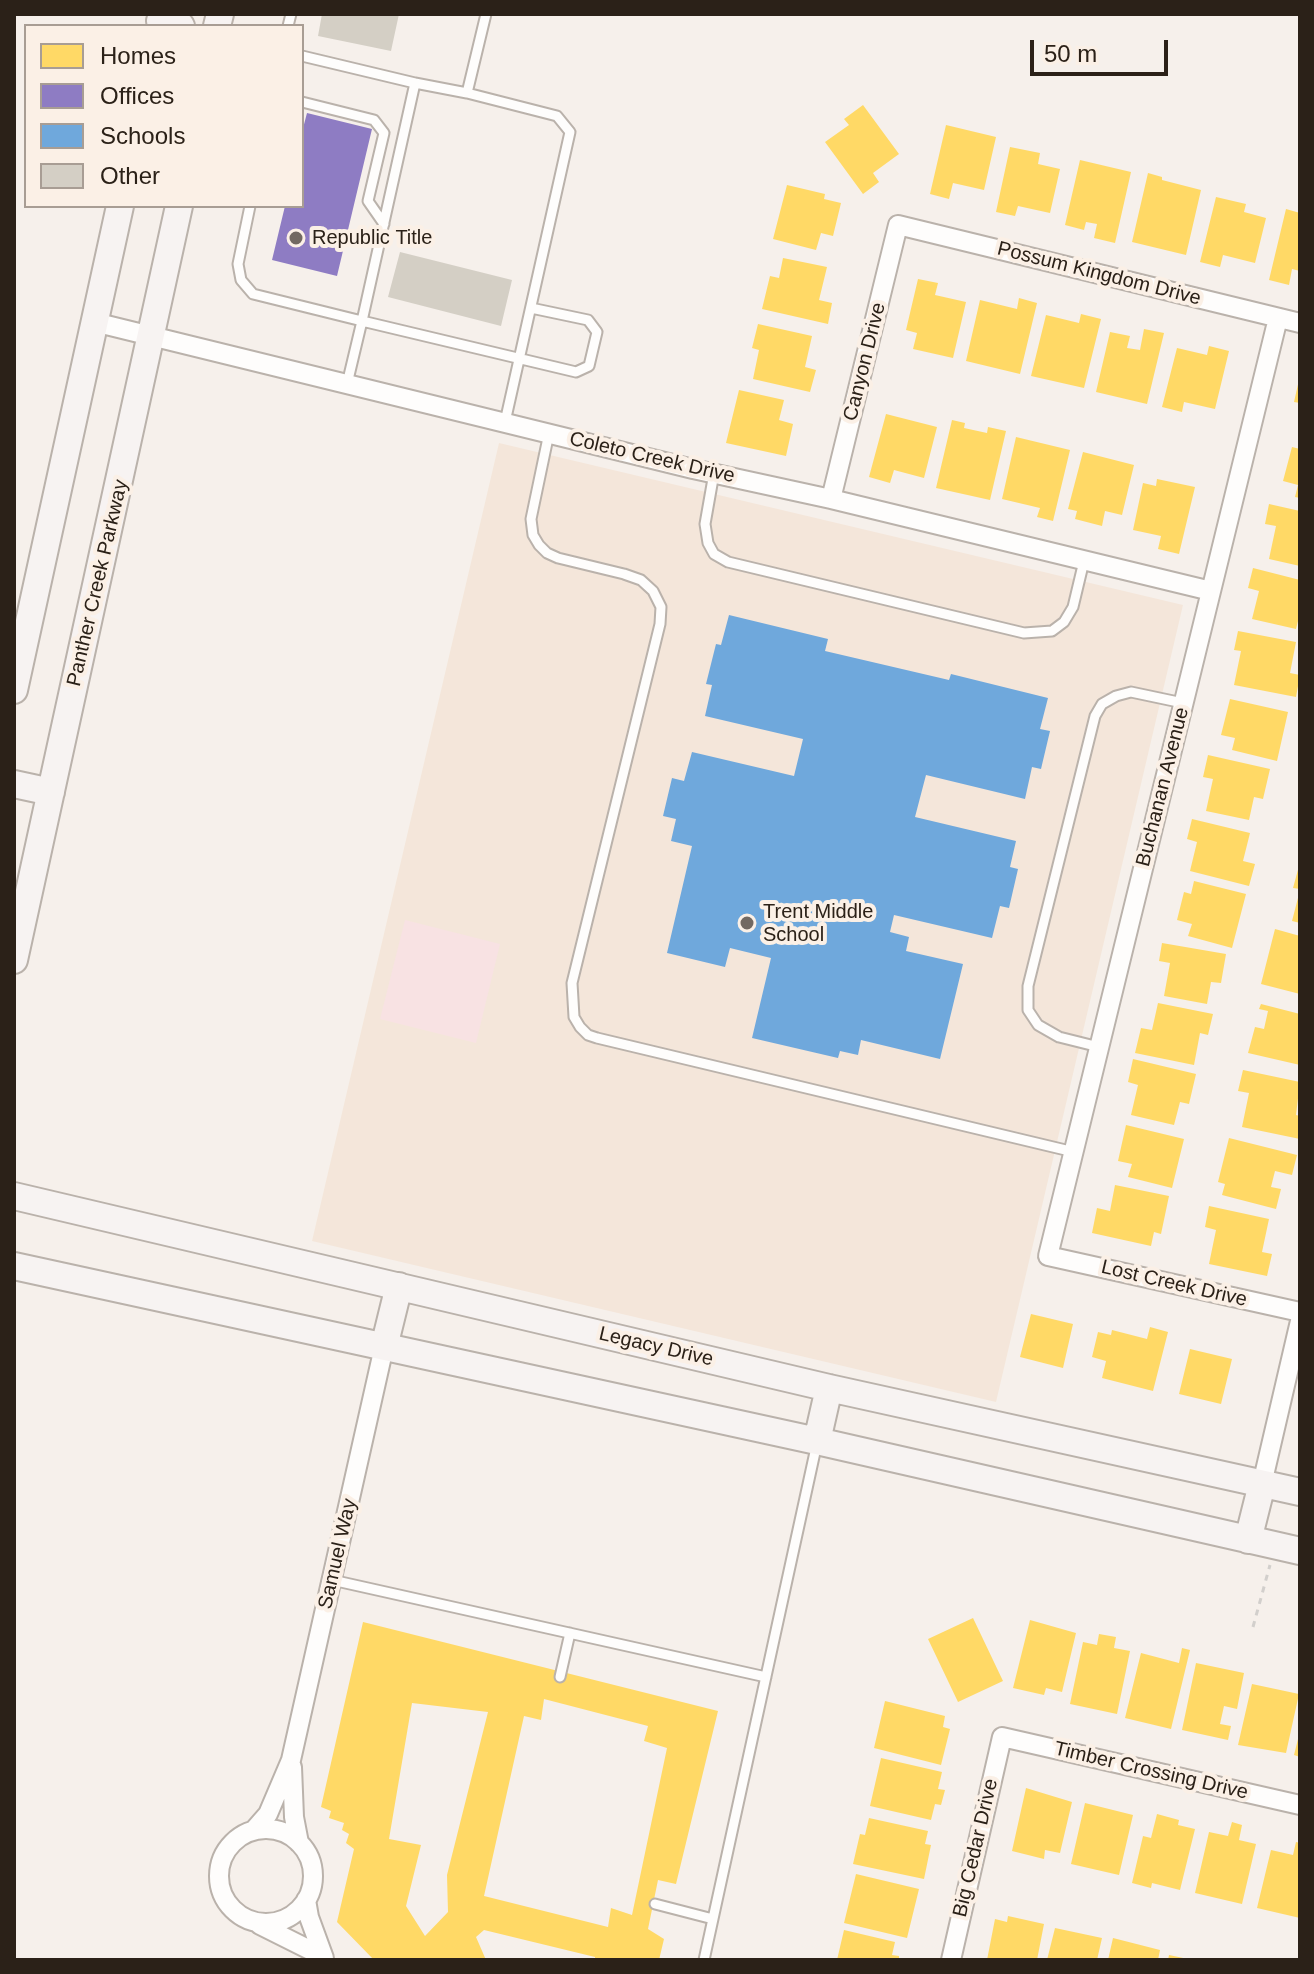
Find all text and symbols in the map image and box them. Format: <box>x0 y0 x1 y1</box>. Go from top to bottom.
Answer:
legend <box>24 24 304 208</box>
scale bar <box>1034 24 1172 74</box>
text: 50 m <box>1044 40 1097 67</box>
text: Homes <box>100 42 176 69</box>
text: Offices <box>100 82 174 109</box>
text: Schools <box>100 122 185 149</box>
text: Other <box>100 162 160 189</box>
place label: Republic Title <box>312 226 432 250</box>
marker: Republic Title <box>287 229 305 247</box>
street label: Possum Kingdom Drive <box>995 237 1203 311</box>
street label: Canyon Drive <box>839 300 891 424</box>
street label: Coleto Creek Drive <box>567 427 737 489</box>
street label: Panther Creek Parkway <box>63 477 133 689</box>
street label: Buchanan Avenue <box>1132 705 1194 869</box>
place label: Trent Middle School <box>763 900 873 947</box>
marker: Trent Middle School <box>738 914 756 932</box>
street label: Lost Creek Drive <box>1099 1256 1249 1312</box>
street label: Legacy Drive <box>596 1322 716 1372</box>
street label: Samuel Way <box>314 1496 362 1612</box>
street label: Timber Crossing Drive <box>1052 1737 1250 1805</box>
street label: Big Cedar Drive <box>948 1777 1004 1919</box>

